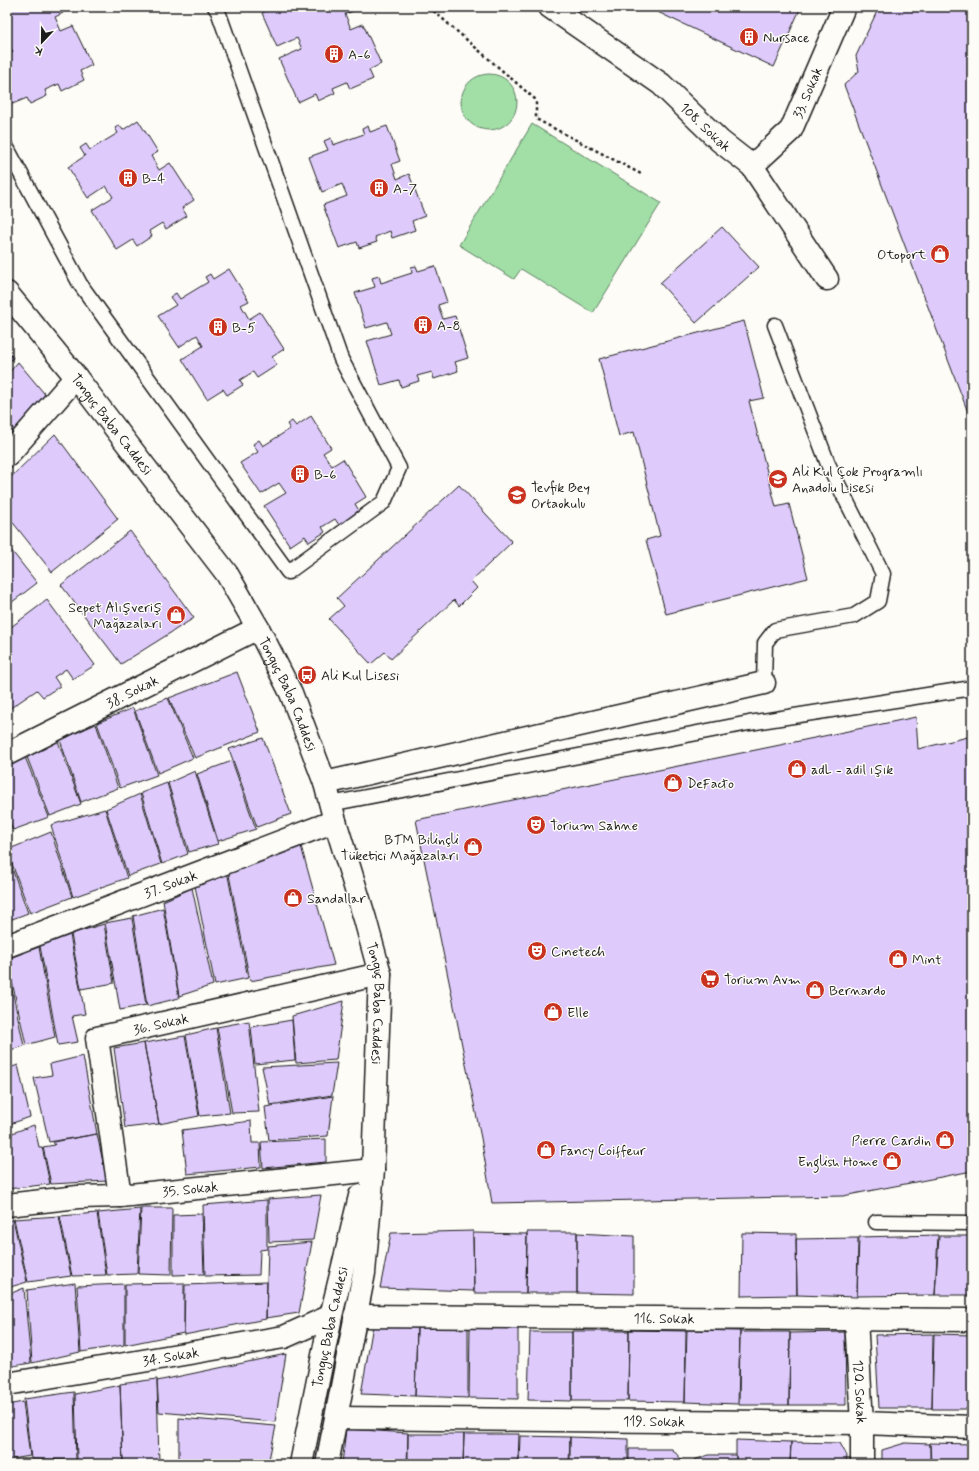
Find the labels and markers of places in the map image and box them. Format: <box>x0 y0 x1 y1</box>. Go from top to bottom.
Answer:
building icon: Nursace <box>738 26 760 48</box>
place label: Nursace <box>763 29 810 47</box>
building icon: A-6 <box>323 43 345 65</box>
place label: A-6 <box>348 46 371 64</box>
building icon: B-4 <box>117 167 139 189</box>
place label: B-4 <box>142 170 165 188</box>
building icon: A-7 <box>368 177 390 199</box>
place label: A-7 <box>393 180 417 198</box>
shop icon: Otoport <box>929 243 951 265</box>
place label: Otoport <box>877 246 927 264</box>
building icon: A-8 <box>412 314 434 336</box>
building icon: B-5 <box>207 316 229 338</box>
place label: A-8 <box>437 317 460 335</box>
place label: B-5 <box>232 319 256 337</box>
building icon: B-6 <box>289 463 311 485</box>
place label: Ali Kul Çok Programlı Anadolu Lisesi <box>792 463 923 497</box>
place label: B-6 <box>314 466 336 484</box>
school or university icon: Ali Kul Çok Programlı Anadolu Lisesi <box>767 468 789 490</box>
place label: Tevfik Bey Ortaokulu <box>531 479 590 513</box>
school or university icon: Tevfik Bey Ortaokulu <box>506 484 528 506</box>
place label: Sepet Alışveriş Mağazaları <box>68 599 162 633</box>
shop icon: Sepet Alışveriş Mağazaları <box>165 604 187 626</box>
bus stop icon: Ali Kul Lisesi <box>296 664 318 686</box>
place label: Ali Kul Lisesi <box>321 667 399 685</box>
shop icon: adL - adil ışık <box>786 758 808 780</box>
place label: adL - adil ışık <box>811 761 893 779</box>
shop icon: DeFacto <box>662 772 684 794</box>
place label: DeFacto <box>687 775 734 793</box>
theatre icon: Torium Sahne <box>525 814 547 836</box>
place label: Torium Sahne <box>550 817 638 835</box>
place label: BTM Bilinçli Tüketici Mağazaları <box>341 831 459 865</box>
shop icon: BTM Bilinçli Tüketici Mağazaları <box>462 836 484 858</box>
shop icon: Sandallar <box>282 887 304 909</box>
place label: Sandallar <box>307 890 366 908</box>
theatre icon: Cinetech <box>526 940 548 962</box>
place label: Cinetech <box>551 943 605 961</box>
shop icon: Mint <box>887 948 909 970</box>
place label: Mint <box>912 951 942 969</box>
supermarket icon: Torium Avm <box>699 968 721 990</box>
place label: Torium Avm <box>724 971 801 989</box>
shop icon: Bernardo <box>804 979 826 1001</box>
place label: Bernardo <box>829 982 886 1000</box>
shop icon: Elle <box>542 1001 564 1023</box>
place label: Elle <box>567 1004 589 1022</box>
shop icon: Pierre Cardin <box>934 1129 956 1151</box>
place label: Pierre Cardin <box>852 1132 931 1150</box>
shop icon: Fancy Coiffeur <box>535 1139 557 1161</box>
place label: Fancy Coiffeur <box>560 1142 646 1160</box>
shop icon: English Home <box>881 1150 903 1172</box>
place label: English Home <box>798 1153 878 1173</box>

